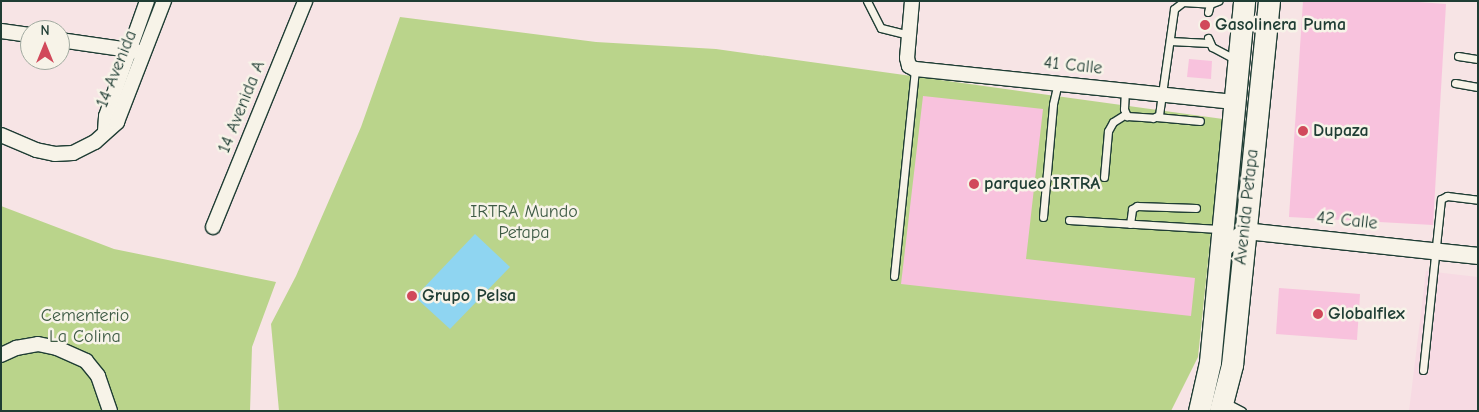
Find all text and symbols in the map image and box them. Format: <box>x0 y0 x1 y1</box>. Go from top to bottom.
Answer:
place label: Gasolinera Puma <box>1215 14 1346 36</box>
marker: Gasolinera Puma <box>1199 19 1211 31</box>
north arrow <box>20 20 70 70</box>
text: N <box>40 22 50 39</box>
street label: 14 Avenida <box>92 27 142 111</box>
street label: 41 Calle <box>1042 52 1104 80</box>
street label: 14 Avenida A <box>214 58 270 156</box>
place label: Dupaza <box>1313 120 1369 142</box>
marker: Dupaza <box>1297 125 1309 137</box>
street label: Avenida Petapa <box>1230 148 1264 266</box>
place label: parqueo IRTRA <box>984 173 1100 195</box>
marker: parqueo IRTRA <box>968 178 980 190</box>
park label: IRTRA Mundo Petapa <box>470 202 578 244</box>
street label: 42 Calle <box>1315 207 1379 235</box>
place label: Grupo Pelsa <box>422 285 516 307</box>
marker: Grupo Pelsa <box>406 290 418 302</box>
place label: Globalflex <box>1328 303 1405 325</box>
park label: Cementerio La Colina <box>41 306 129 348</box>
marker: Globalflex <box>1312 308 1324 320</box>

